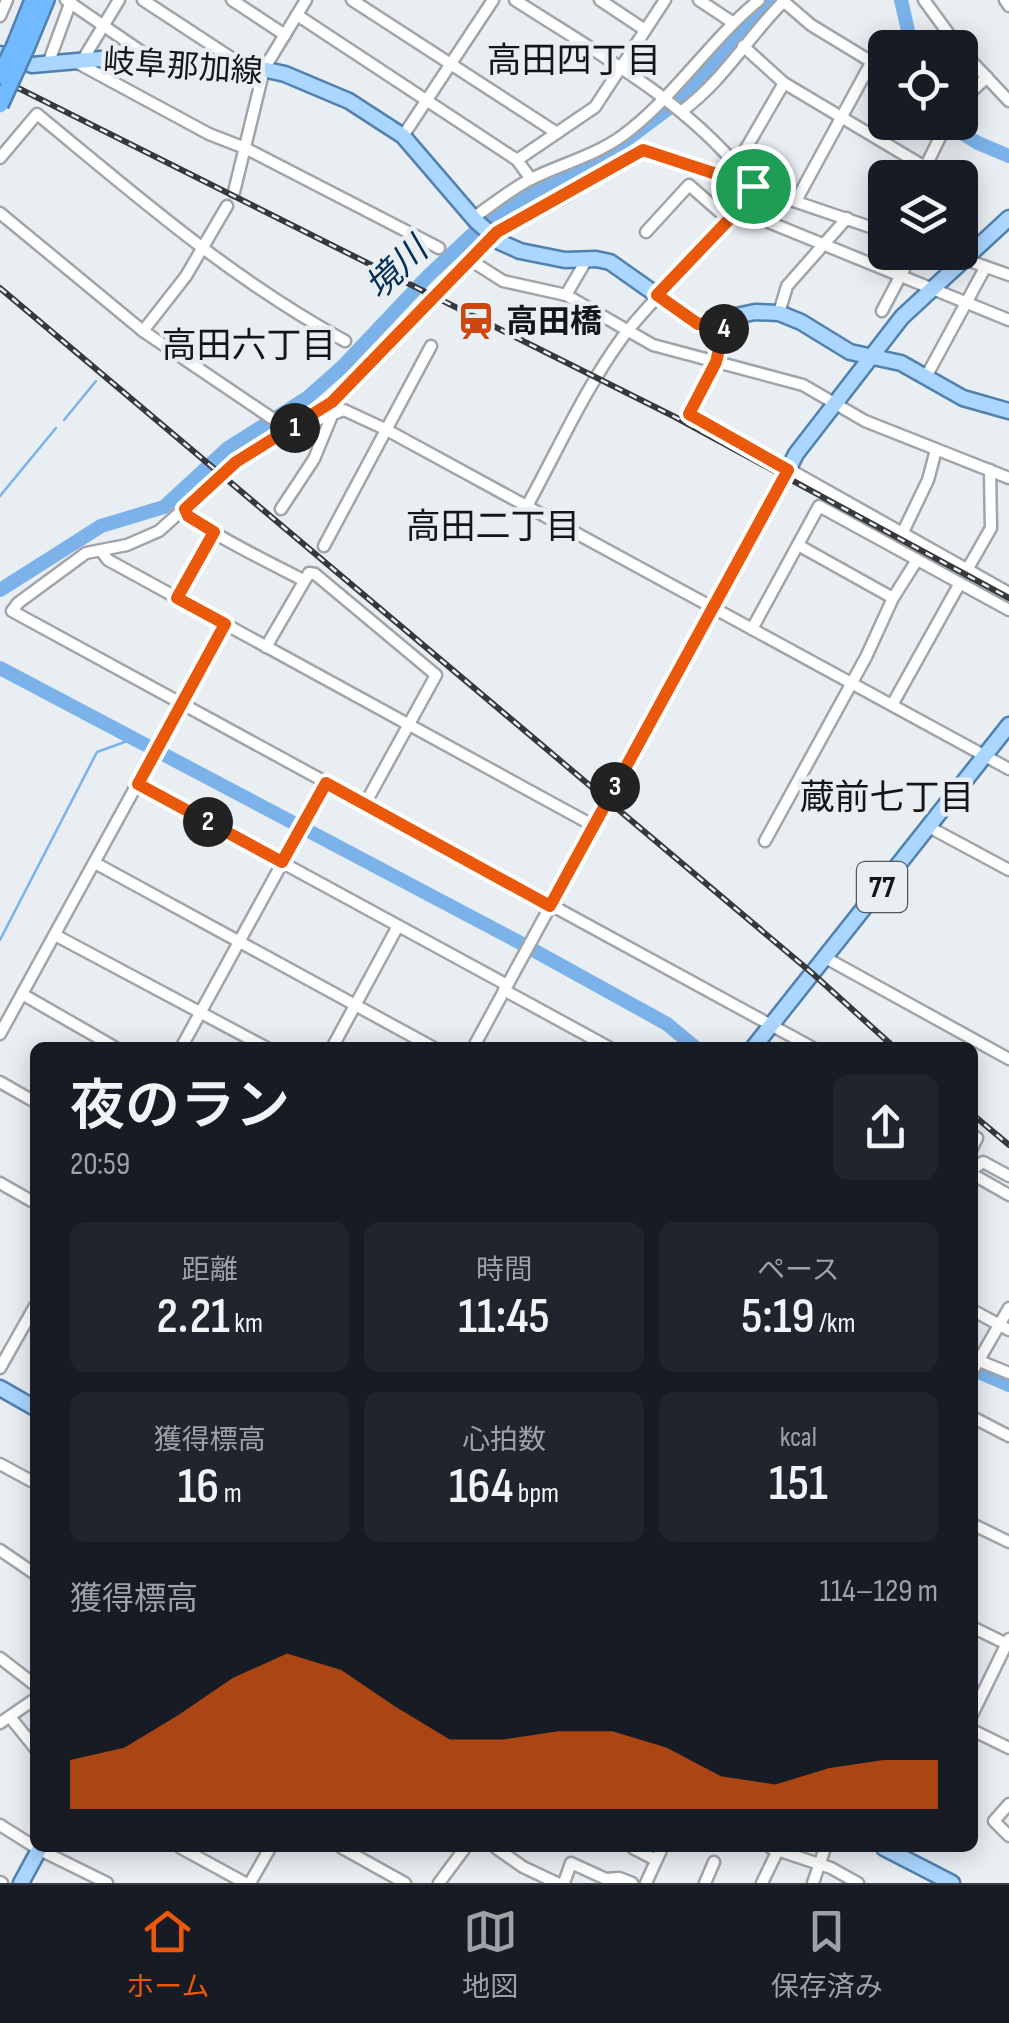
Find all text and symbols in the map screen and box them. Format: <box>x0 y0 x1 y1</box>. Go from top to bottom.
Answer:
map controls <box>868 30 978 270</box>
button: locate <box>868 30 978 140</box>
district label: 高田四丁目 <box>486 40 662 83</box>
street label: 岐阜那加線 <box>102 42 264 93</box>
pin <box>711 144 796 229</box>
icon: arrive <box>726 159 781 214</box>
button: layers <box>868 160 978 270</box>
water label: 境川 <box>357 227 440 309</box>
station icon: 高田橋 <box>455 300 497 342</box>
place label: 高田橋 <box>506 303 602 342</box>
pin: 4 <box>699 304 749 354</box>
text: 4 <box>717 312 731 345</box>
district label: 高田六丁目 <box>161 325 337 368</box>
pin: 1 <box>270 403 320 453</box>
text: 1 <box>290 411 300 444</box>
district label: 高田二丁目 <box>405 506 581 549</box>
pin: 3 <box>590 762 640 812</box>
text: 3 <box>609 770 621 803</box>
district label: 蔵前七丁目 <box>799 777 975 820</box>
pin: 2 <box>183 797 233 847</box>
text: 2 <box>202 805 214 838</box>
road number: 77 <box>857 862 907 912</box>
text: 夜のラン <box>70 1074 290 1141</box>
button: share <box>833 1075 938 1180</box>
text: 20:59 <box>70 1145 130 1184</box>
text: 距離 <box>182 1254 238 1287</box>
text: 時間 <box>476 1254 532 1287</box>
text: ペース <box>757 1254 840 1287</box>
text: 2.21 <box>156 1287 230 1347</box>
text: 11:45 <box>458 1287 550 1347</box>
text: 5:19 <box>741 1287 815 1347</box>
text: km <box>230 1307 263 1340</box>
text: /km <box>815 1307 855 1340</box>
text: kcal <box>780 1421 817 1454</box>
text: 獲得標高 <box>154 1424 266 1457</box>
text: 心拍数 <box>462 1424 546 1457</box>
text: 151 <box>769 1454 828 1514</box>
text: 16 <box>178 1457 219 1517</box>
text: 164 <box>449 1457 513 1517</box>
text: m <box>219 1477 242 1510</box>
text: bpm <box>513 1477 559 1510</box>
text: 114–129 m <box>820 1572 938 1611</box>
text: 獲得標高 <box>70 1580 198 1619</box>
tab: ホーム <box>126 1904 209 2004</box>
tab: 地図 <box>462 1904 518 2004</box>
tab: 保存済み <box>771 1904 883 2004</box>

